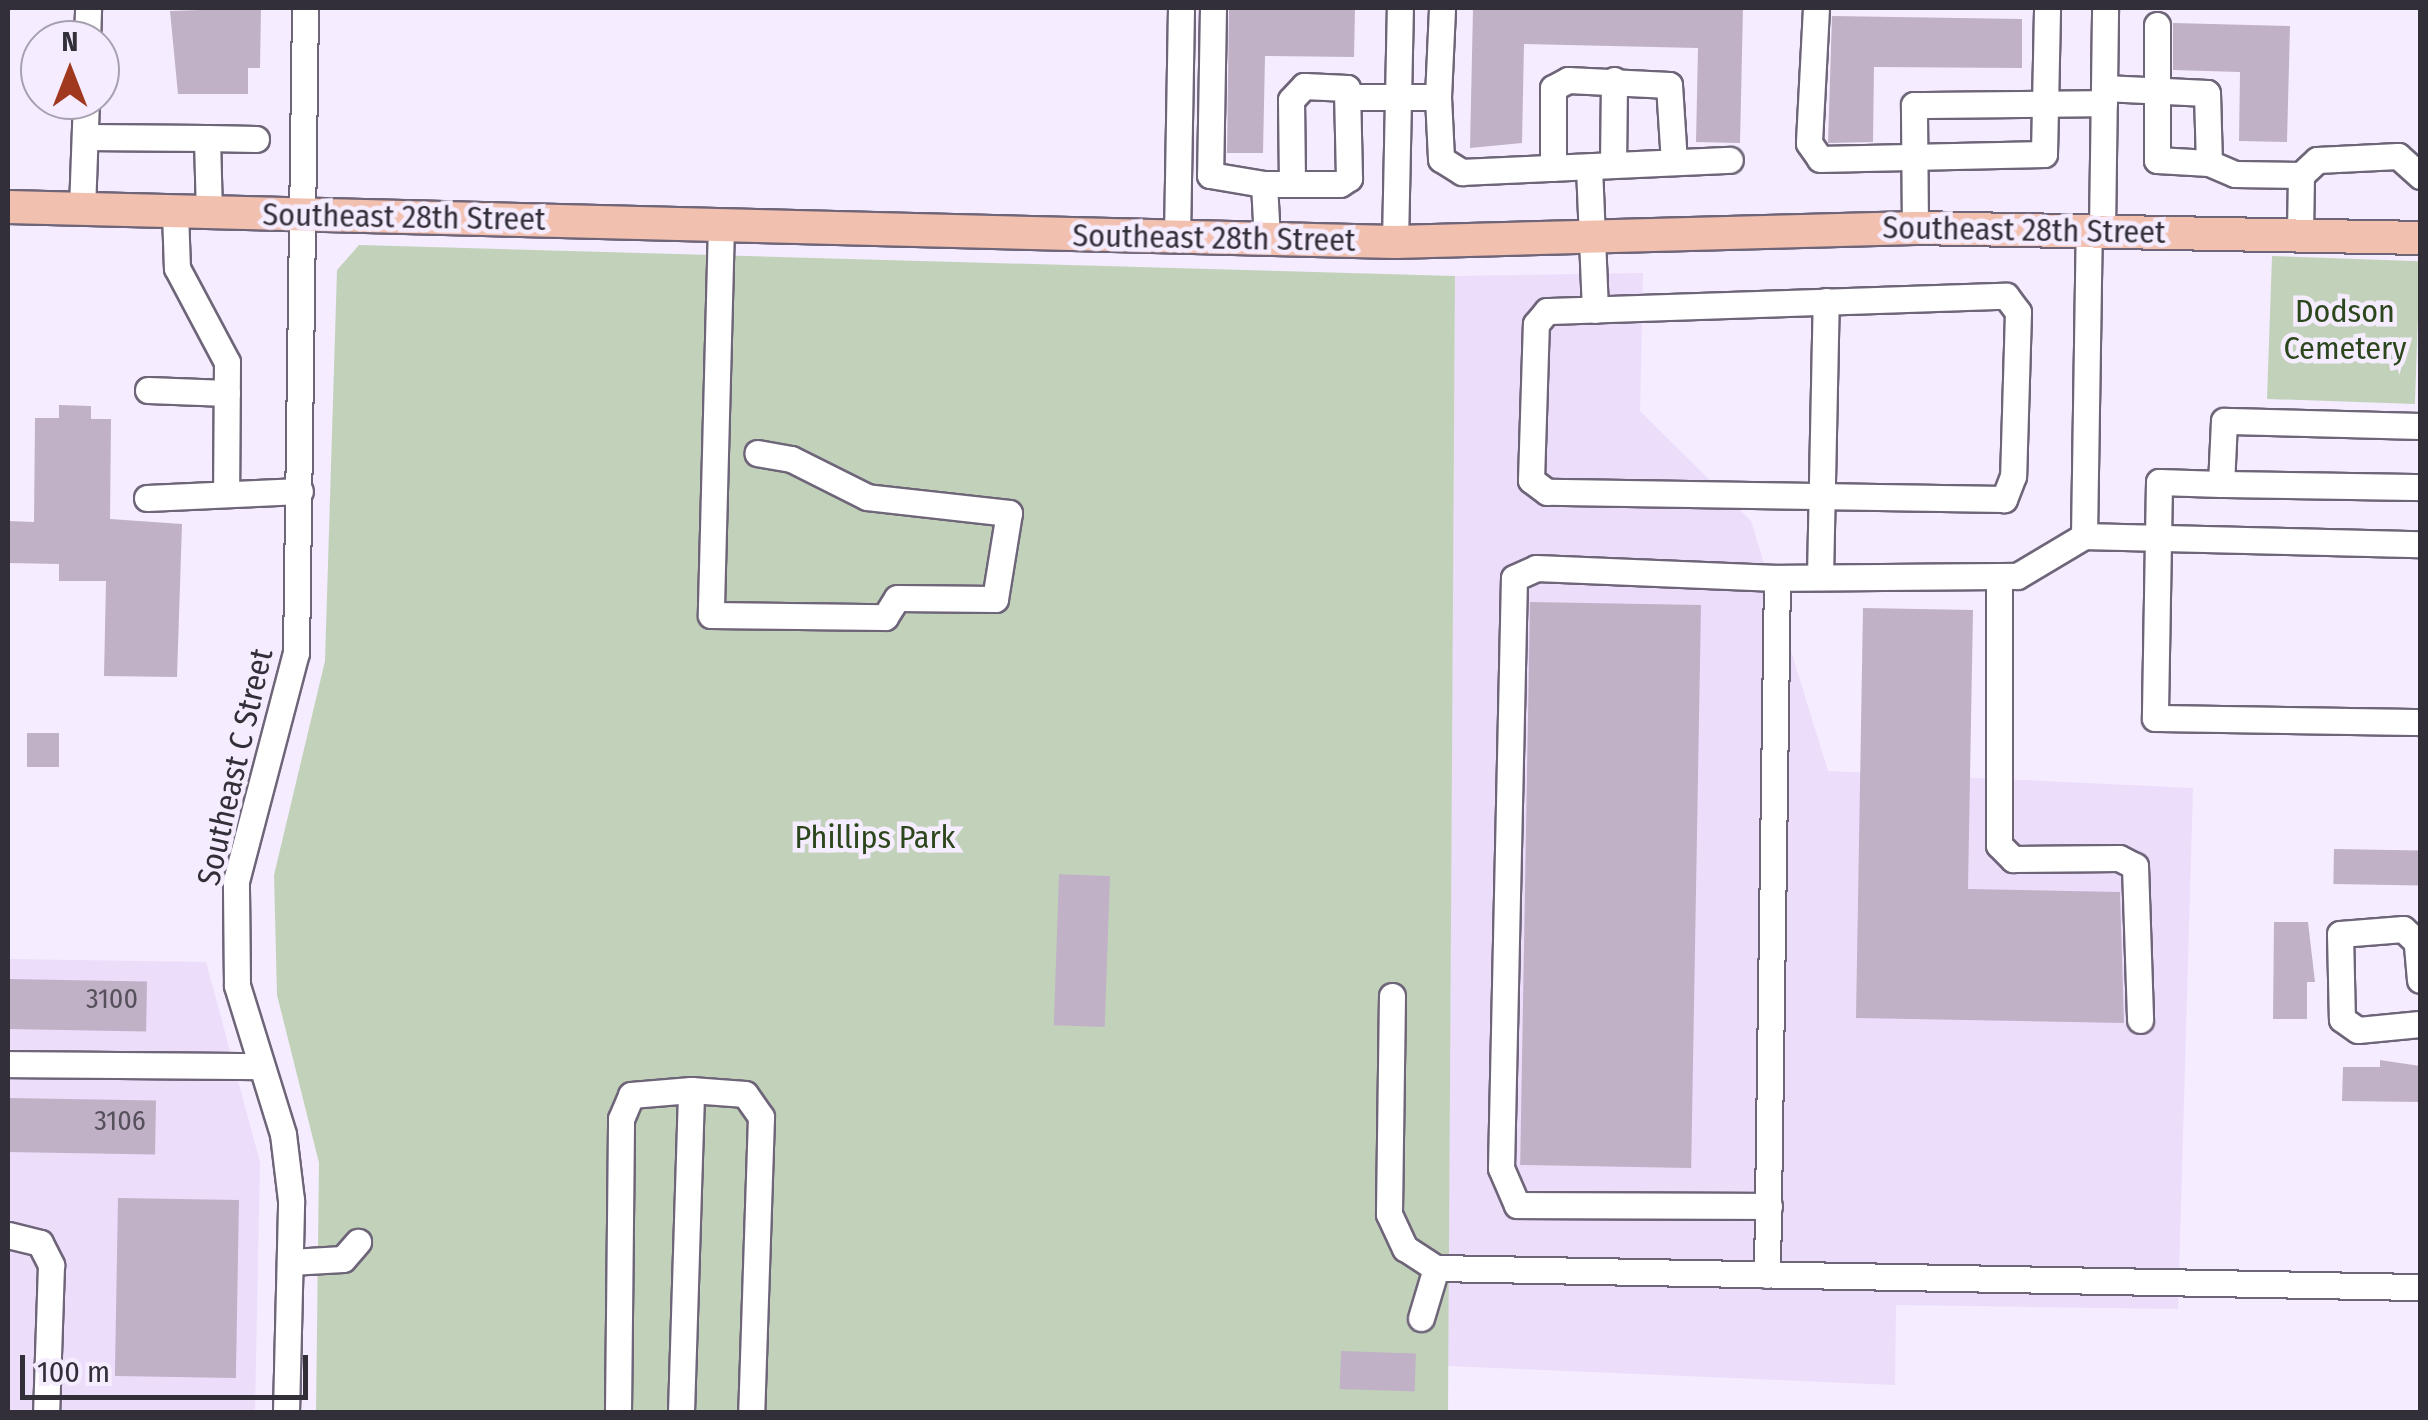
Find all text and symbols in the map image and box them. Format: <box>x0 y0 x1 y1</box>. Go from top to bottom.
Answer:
north arrow <box>20 20 120 120</box>
text: N <box>62 25 78 58</box>
street label: Southeast 28th Street <box>262 195 546 239</box>
street label: Southeast 28th Street <box>1882 208 2166 252</box>
street label: Southeast 28th Street <box>1072 216 1356 260</box>
park label: Dodson Cemetery <box>2283 293 2407 368</box>
street label: Southeast C Street <box>189 645 281 889</box>
park label: Phillips Park <box>794 818 956 856</box>
house number: 3100 <box>86 982 138 1016</box>
house number: 3106 <box>94 1104 146 1138</box>
scale bar <box>25 1335 312 1397</box>
text: 100 m <box>37 1354 110 1390</box>

